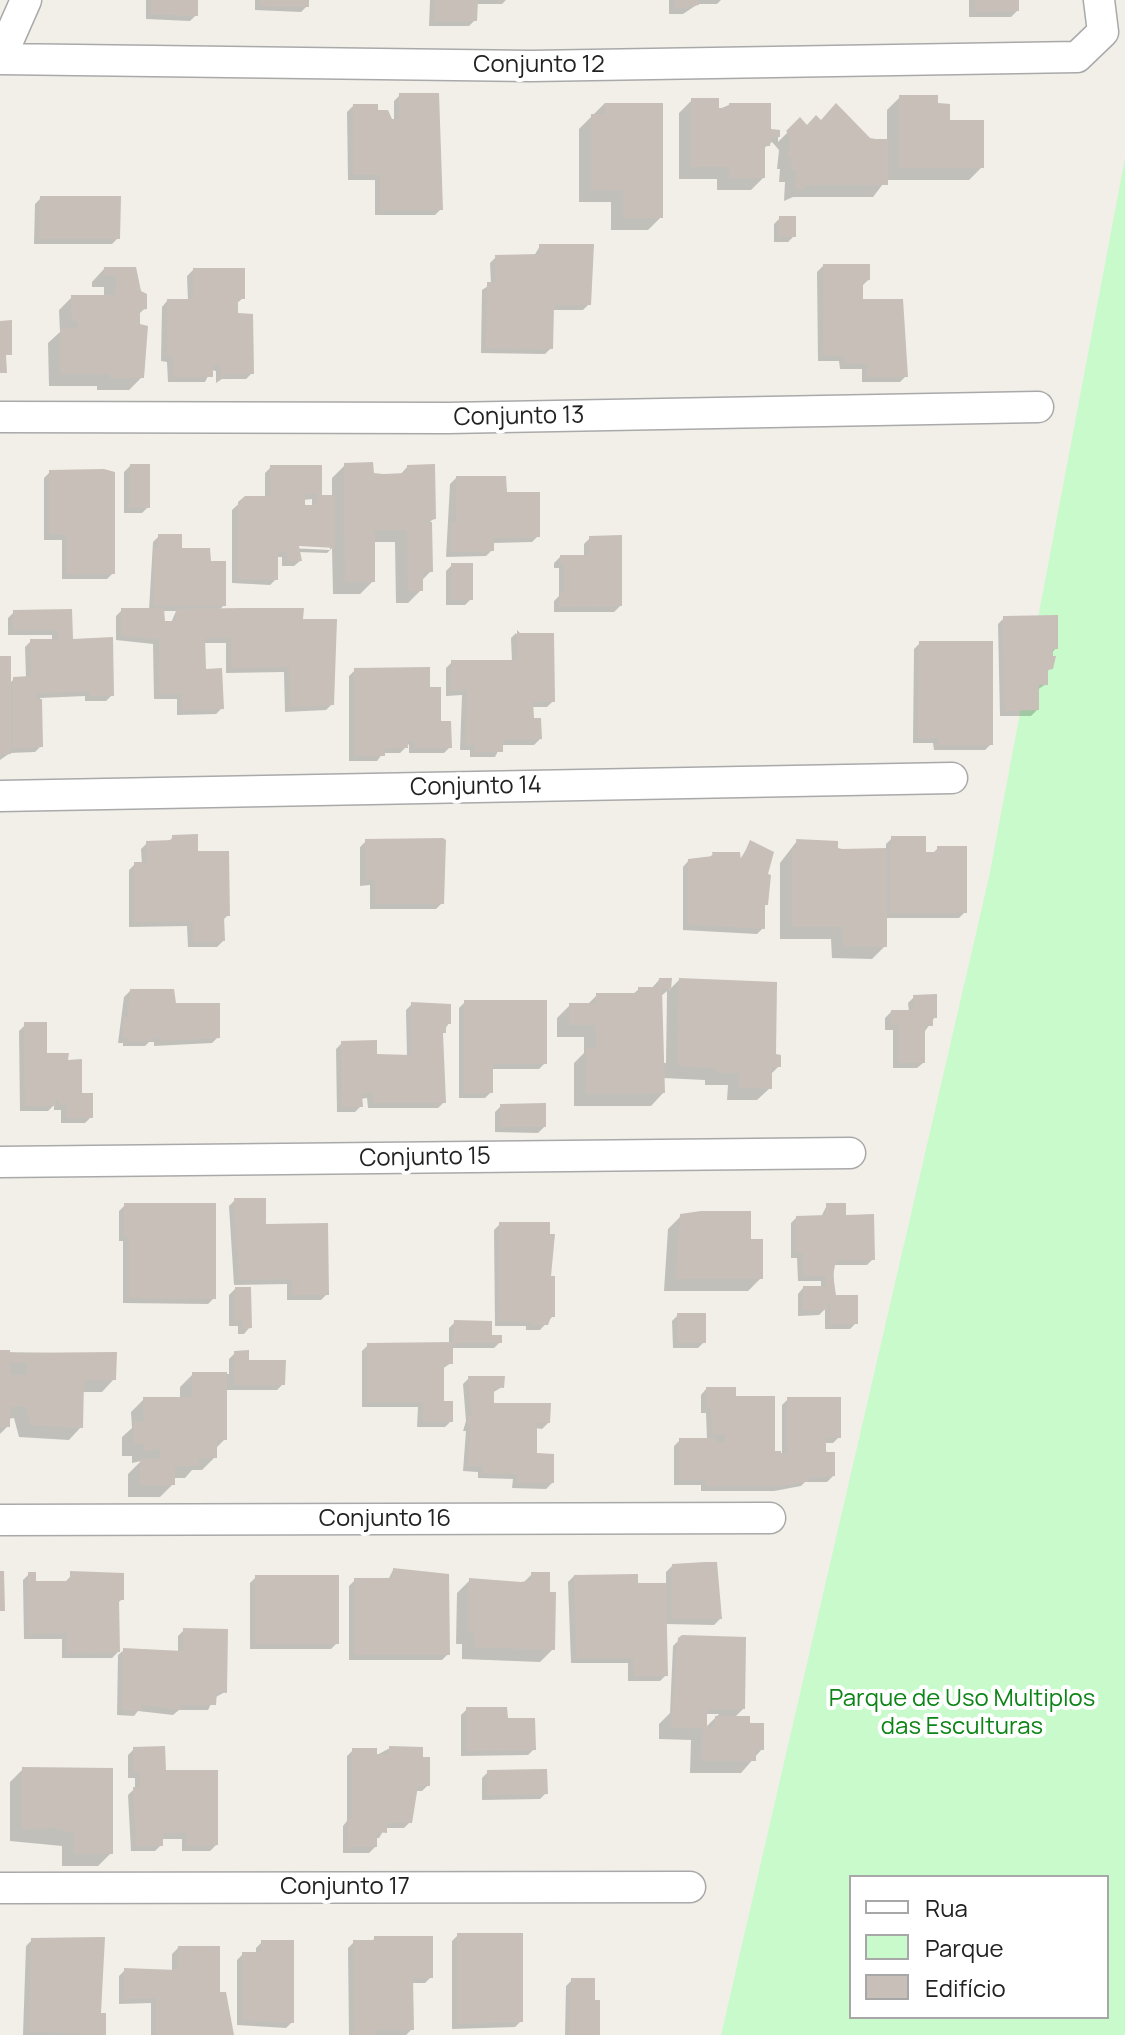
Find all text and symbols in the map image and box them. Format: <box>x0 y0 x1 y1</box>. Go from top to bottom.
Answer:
street label: Conjunto 12 <box>473 51 605 79</box>
street label: Conjunto 13 <box>453 401 585 433</box>
street label: Conjunto 14 <box>410 771 542 803</box>
street label: Conjunto 15 <box>359 1142 491 1174</box>
street label: Conjunto 16 <box>319 1505 451 1533</box>
park label: Parque de Uso Multiplos das Esculturas <box>829 1685 1095 1741</box>
street label: Conjunto 17 <box>280 1873 410 1901</box>
legend <box>849 1875 1109 2019</box>
text: Rua <box>925 1891 968 1924</box>
text: Parque <box>925 1931 1003 1964</box>
text: Edifício <box>925 1971 1006 2004</box>

